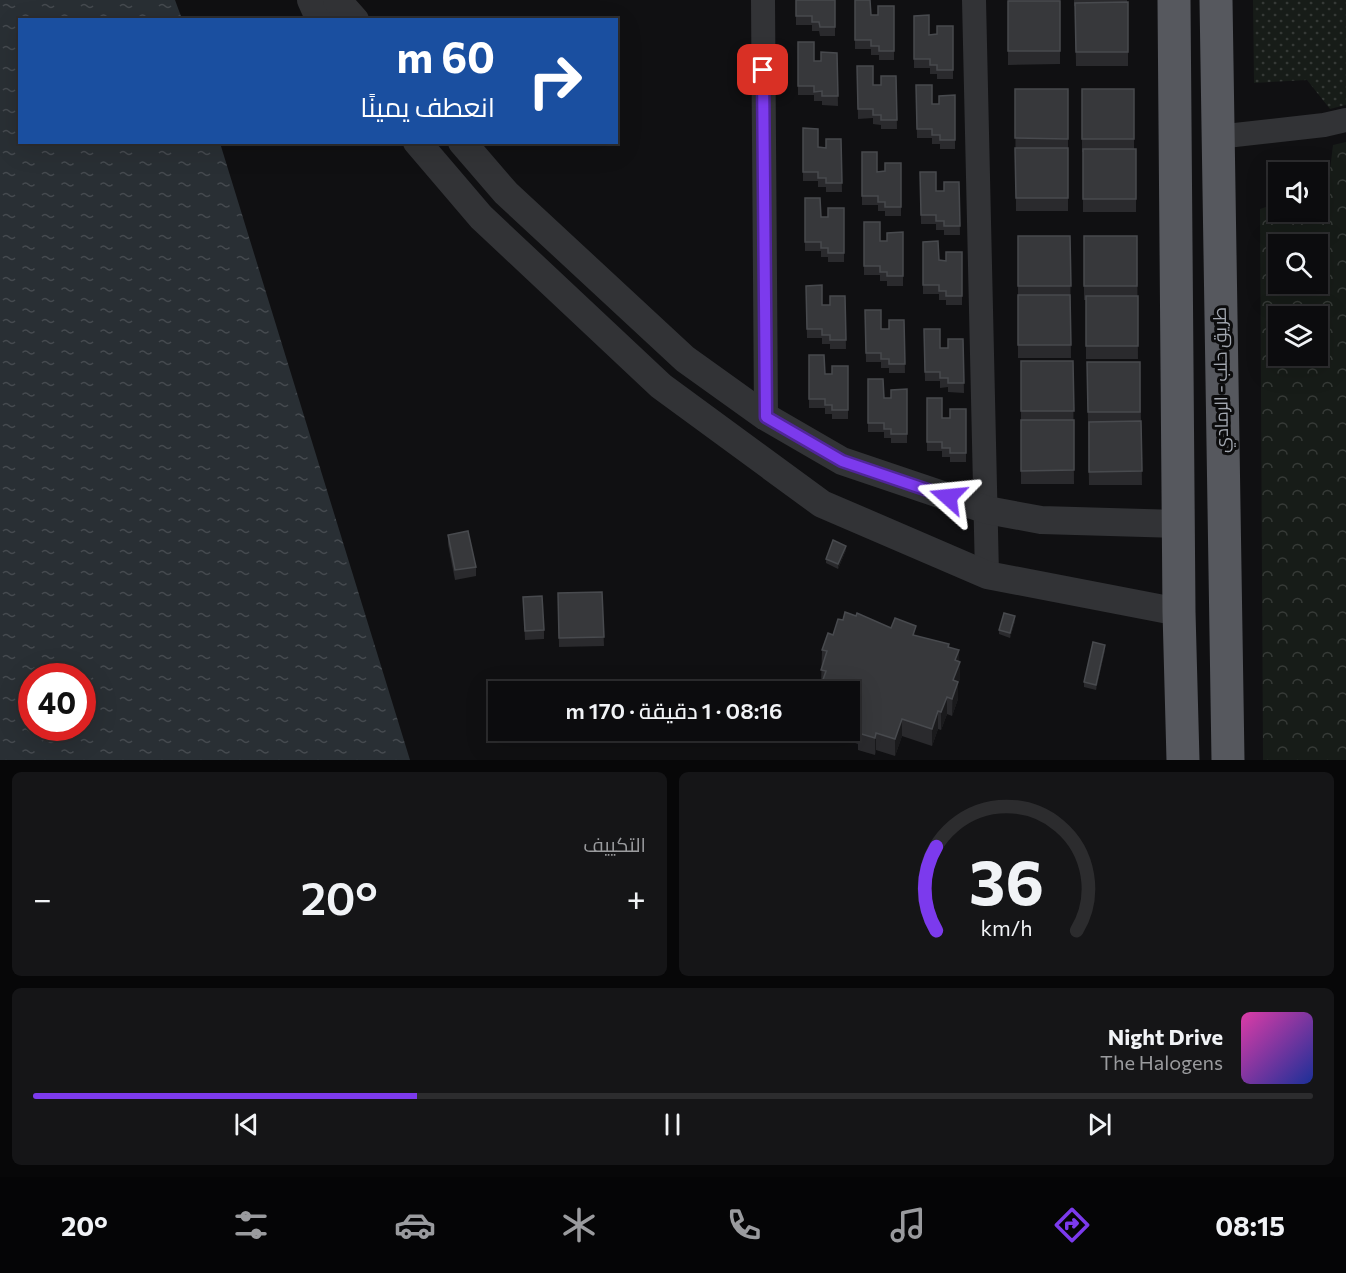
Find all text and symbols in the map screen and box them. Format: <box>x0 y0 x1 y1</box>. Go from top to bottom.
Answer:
text: 60 m <box>396 30 495 82</box>
icon: right <box>516 42 594 120</box>
pin <box>737 44 788 95</box>
icon: arrive <box>746 53 779 86</box>
text: انعطف يمينًا <box>360 90 495 123</box>
map controls <box>1268 162 1328 366</box>
button: sound <box>1268 162 1328 222</box>
button: search <box>1268 234 1328 294</box>
button: layers <box>1268 306 1328 366</box>
street label: طريق حلب - الرمادي <box>1208 307 1236 453</box>
position arrow <box>916 465 980 529</box>
speed limit sign: 40 <box>18 663 96 741</box>
text: 08:16 · 1 دقيقة · 170 m <box>565 697 783 724</box>
text: التكييف <box>583 832 646 856</box>
text: 36 <box>969 842 1044 918</box>
text: 20° <box>301 869 378 924</box>
text: − <box>33 877 52 918</box>
text: + <box>627 877 646 918</box>
text: km/h <box>980 914 1033 940</box>
text: Night Drive <box>1108 1023 1223 1050</box>
text: The Halogens <box>1100 1050 1223 1074</box>
icon: previous <box>230 1108 263 1141</box>
icon: pause <box>656 1108 689 1141</box>
icon: next <box>1083 1108 1116 1141</box>
icon: filters <box>230 1204 272 1246</box>
icon: car <box>394 1204 436 1246</box>
icon: climate <box>558 1204 600 1246</box>
icon: phone <box>723 1204 765 1246</box>
icon: music <box>887 1204 929 1246</box>
icon: directions <box>1051 1204 1093 1246</box>
text: 20° <box>61 1209 108 1242</box>
text: 08:15 <box>1215 1209 1285 1242</box>

